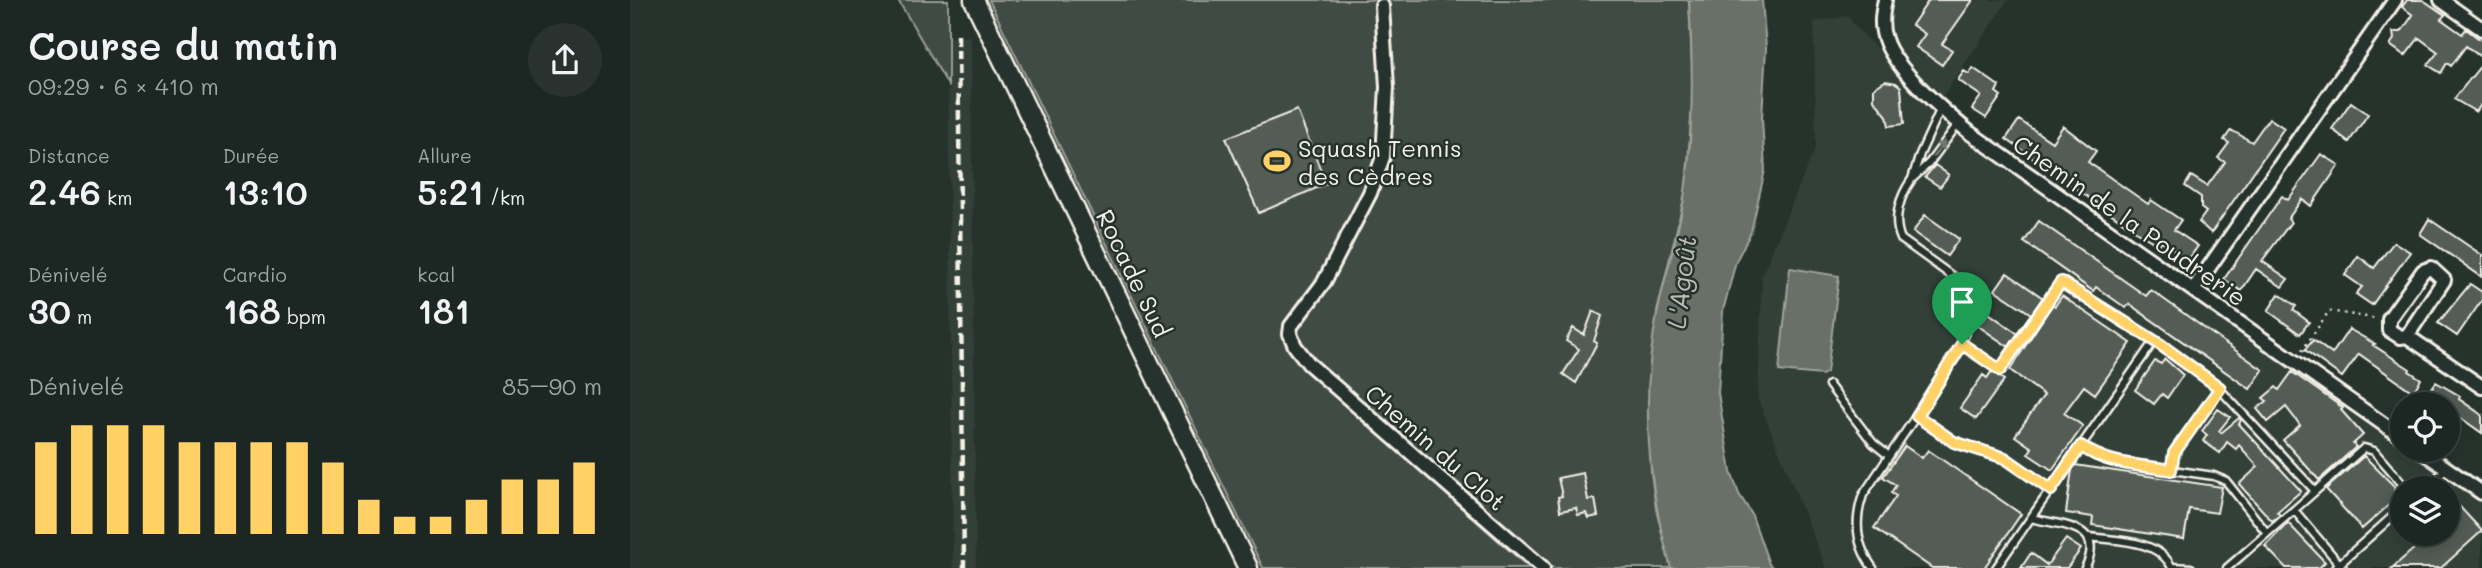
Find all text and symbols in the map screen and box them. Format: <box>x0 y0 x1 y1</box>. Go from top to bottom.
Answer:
text: Course du matin <box>28 20 338 70</box>
button: share <box>528 23 602 97</box>
text: 09:29 · 6 × 410 m <box>28 71 219 101</box>
street label: Chemin de la Poudrerie <box>2007 128 2253 312</box>
place label: Squash Tennis des Cèdres <box>1298 132 1462 191</box>
one-way arrow <box>1932 140 1946 158</box>
text: Distance <box>28 143 110 168</box>
text: Durée <box>223 143 279 168</box>
text: Allure <box>417 143 472 168</box>
sports icon: Squash Tennis des Cèdres <box>1262 146 1292 176</box>
text: 2.46 <box>28 168 101 214</box>
text: 13:10 <box>223 168 308 214</box>
text: 5:21 <box>417 168 484 214</box>
text: km <box>101 185 132 210</box>
text: /km <box>484 185 525 210</box>
street label: Rocade Sud <box>1090 204 1178 342</box>
water label: L'Agoût <box>1658 233 1704 331</box>
text: Dénivelé <box>28 262 108 287</box>
text: Cardio <box>223 262 287 287</box>
text: kcal <box>417 262 455 287</box>
pin <box>1932 272 1992 344</box>
icon: arrive <box>1943 283 1981 321</box>
text: 30 <box>28 287 71 333</box>
text: 168 <box>223 287 281 333</box>
text: 181 <box>417 287 470 333</box>
text: m <box>71 304 92 329</box>
text: bpm <box>281 304 326 329</box>
text: Dénivelé <box>28 371 124 401</box>
text: 85–90 m <box>502 371 602 401</box>
street label: Chemin du Clot <box>1359 377 1513 517</box>
map controls <box>2390 392 2460 546</box>
button: locate <box>2390 392 2460 462</box>
button: layers <box>2390 476 2460 546</box>

